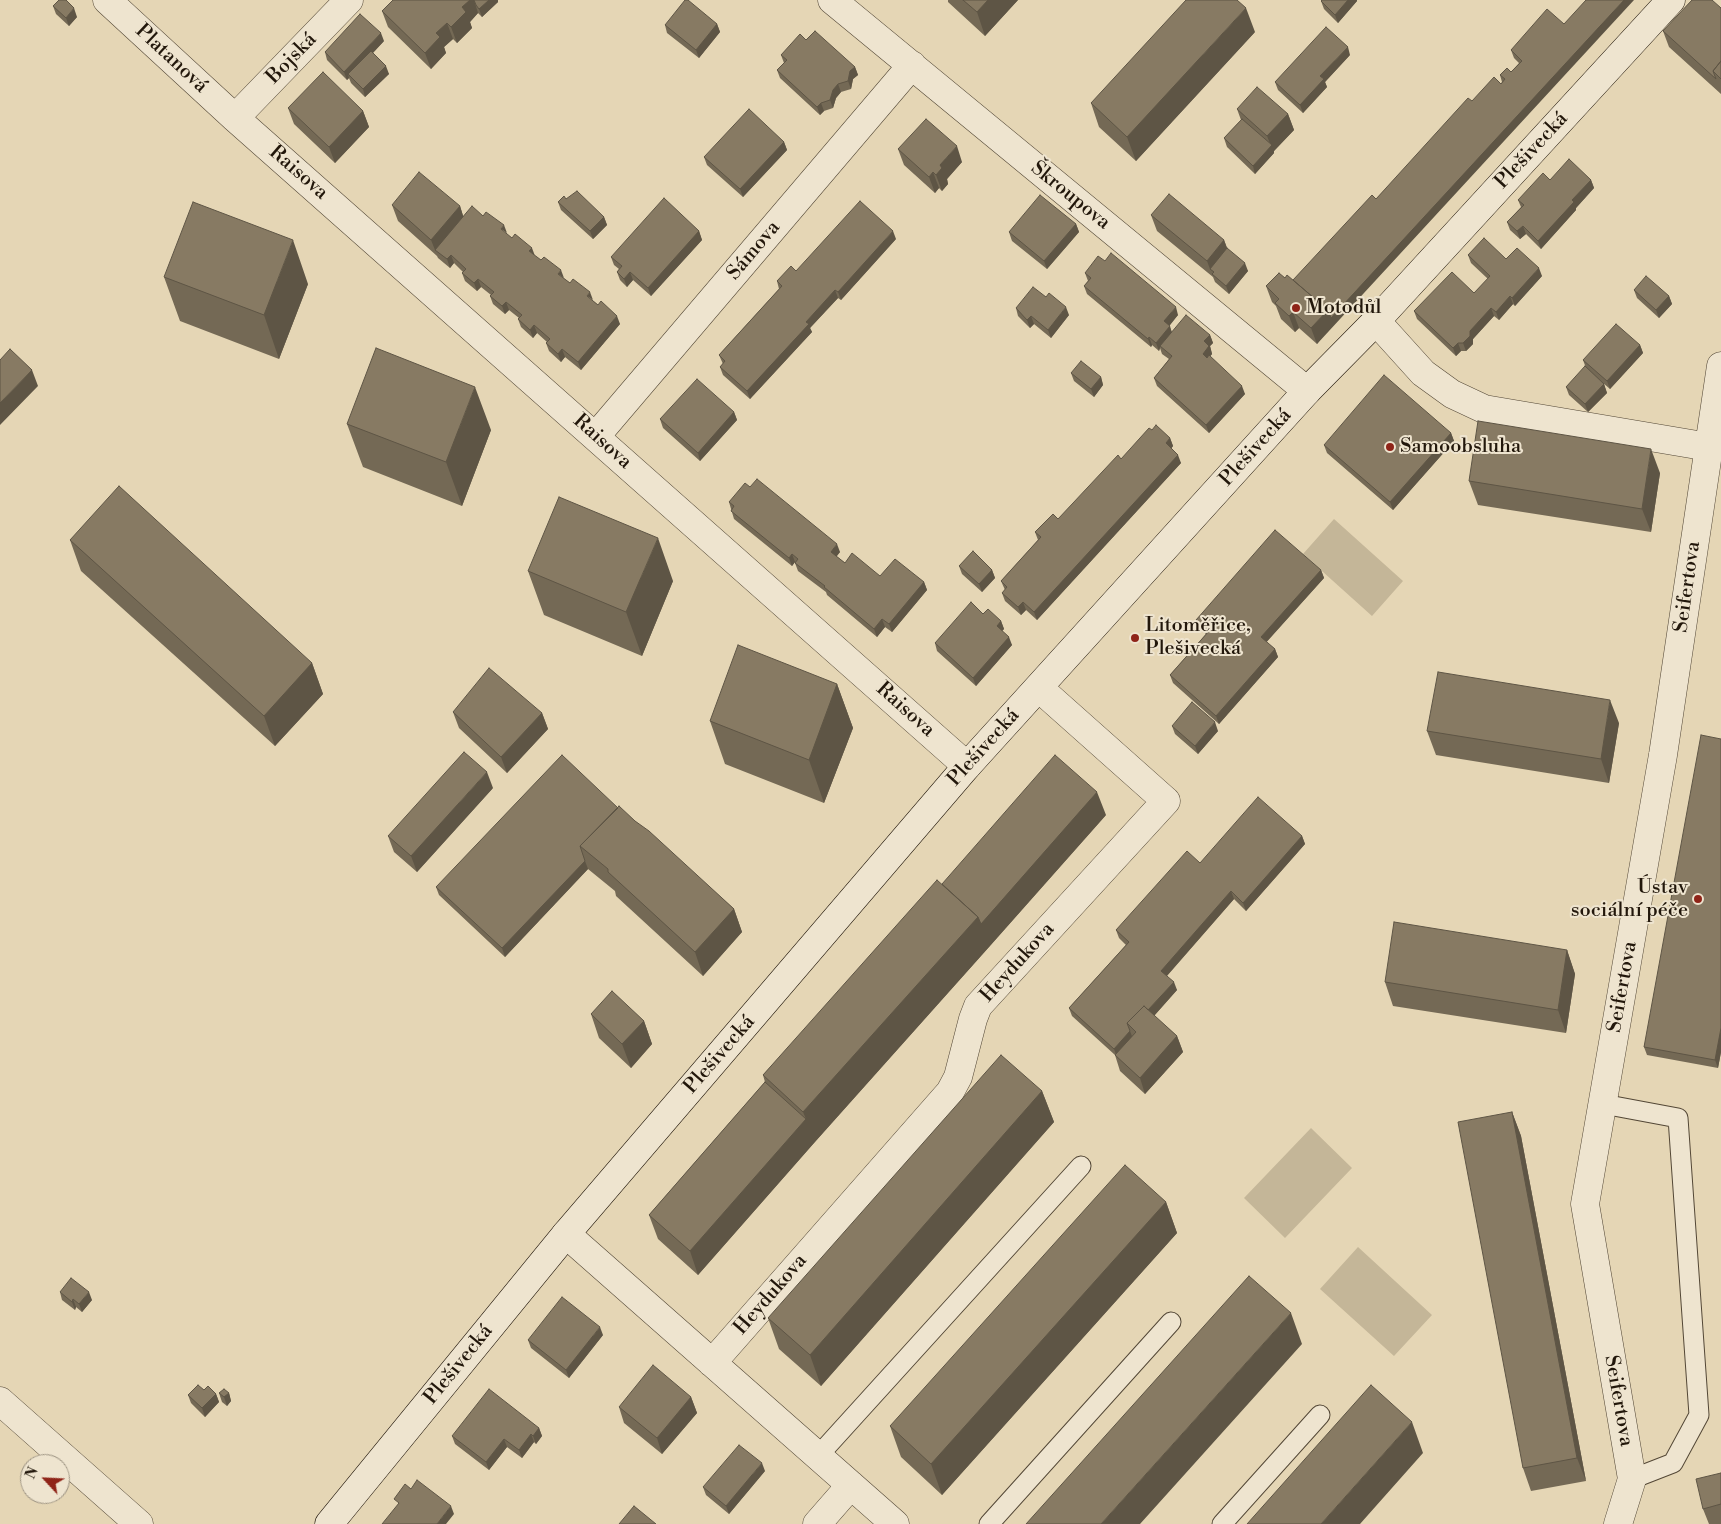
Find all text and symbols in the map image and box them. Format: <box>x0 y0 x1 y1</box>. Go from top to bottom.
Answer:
street label: Platanová <box>130 20 212 98</box>
street label: Bojská <box>262 28 322 90</box>
street label: Plešivecká <box>1490 108 1574 194</box>
street label: Raisova <box>263 141 333 205</box>
street label: Škroupova <box>1025 157 1115 235</box>
street label: Sámova <box>722 216 786 286</box>
place label: Motodůl <box>1306 296 1382 320</box>
marker: Motodůl <box>1290 302 1302 314</box>
street label: Plešivecká <box>1215 404 1297 492</box>
street label: Raisova <box>568 409 636 475</box>
place label: Samoobsluha <box>1400 435 1521 459</box>
marker: Samoobsluha <box>1384 441 1396 453</box>
street label: Seifertova <box>1670 540 1706 634</box>
place label: Litoměřice, Plešivecká <box>1145 614 1251 661</box>
marker: Litoměřice, Plešivecká <box>1129 632 1141 644</box>
street label: Raisova <box>871 677 939 743</box>
street label: Plešivecká <box>943 704 1025 792</box>
place label: Ústav sociální péče <box>1571 876 1688 923</box>
marker: Ústav sociální péče <box>1692 893 1704 905</box>
street label: Heydukova <box>976 918 1060 1008</box>
street label: Seifertova <box>1603 940 1643 1034</box>
street label: Plešivecká <box>679 1011 761 1099</box>
street label: Heydukova <box>729 1250 813 1340</box>
street label: Plešivecká <box>419 1320 499 1410</box>
street label: Seifertova <box>1598 1354 1638 1448</box>
north arrow <box>20 1454 70 1504</box>
text: N <box>22 1464 43 1482</box>

